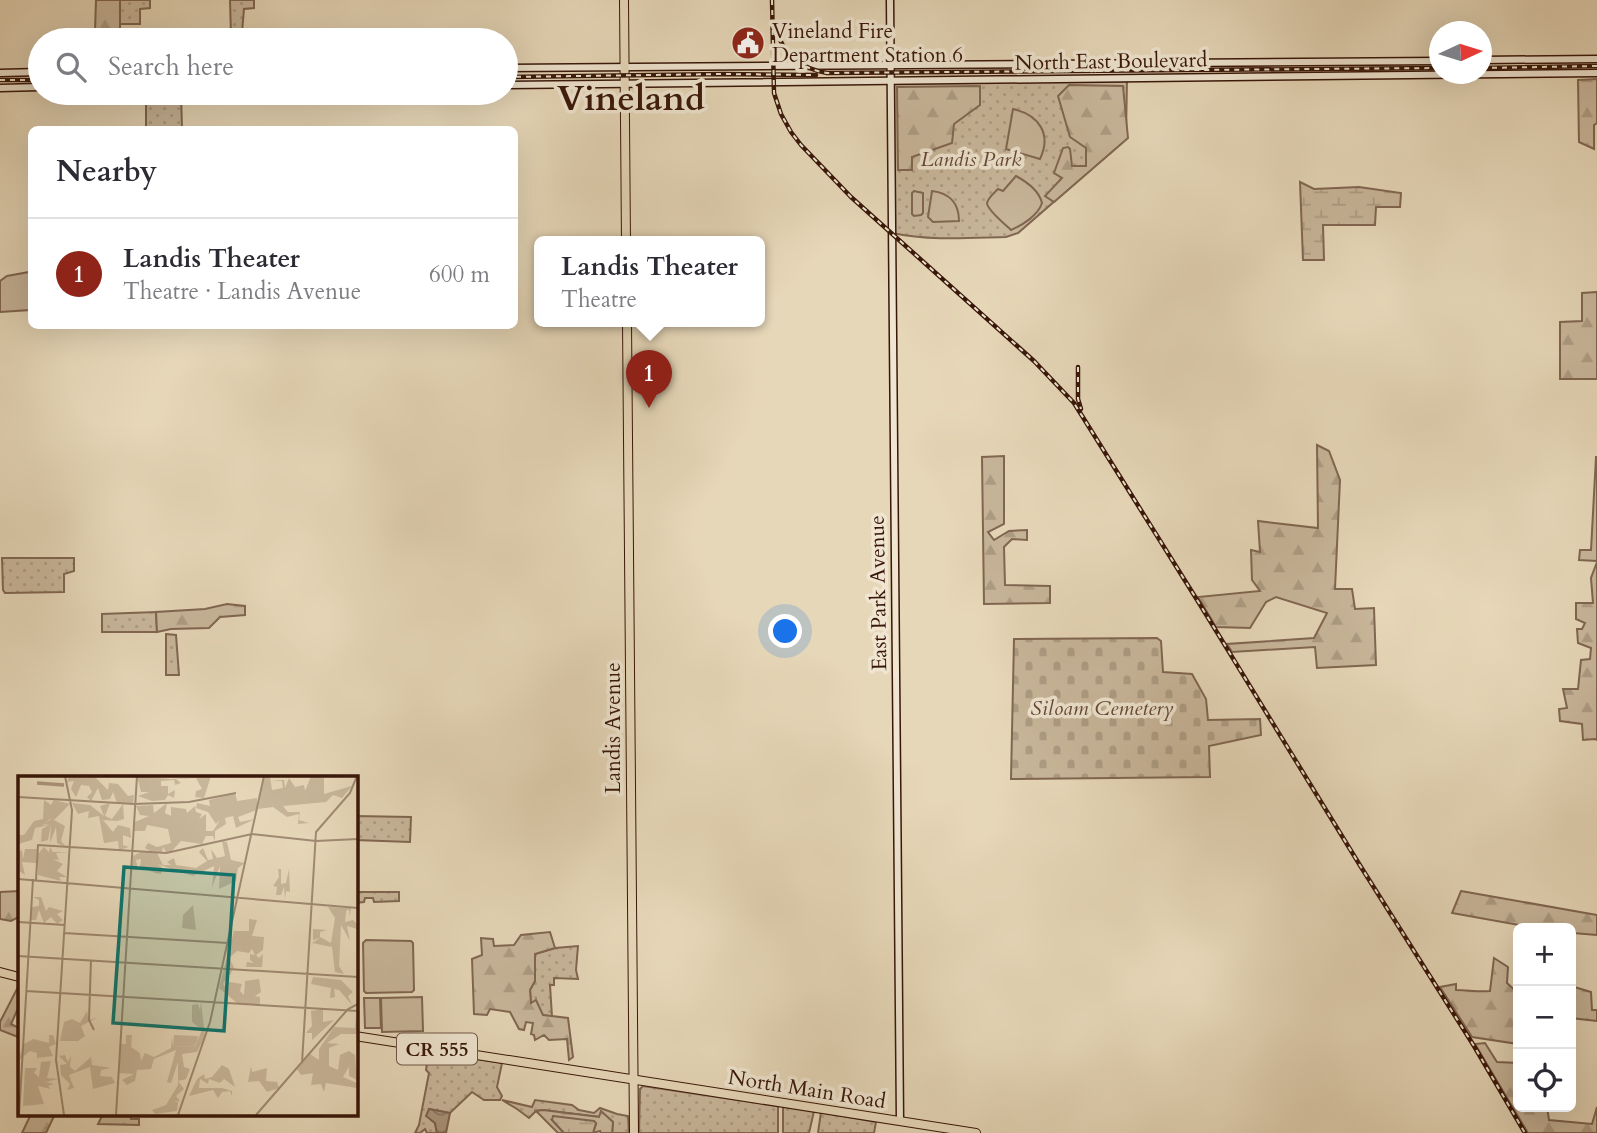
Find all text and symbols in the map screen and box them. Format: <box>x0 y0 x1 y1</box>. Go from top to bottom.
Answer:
place label: Vineland Fire Department Station 6 <box>772 17 963 70</box>
north arrow <box>1429 21 1492 84</box>
public building icon: Vineland Fire Department Station 6 <box>729 24 767 62</box>
search box <box>28 28 518 105</box>
street label: North East Boulevard <box>1014 45 1208 78</box>
icon: search <box>52 48 90 86</box>
text: Search here <box>108 49 234 84</box>
district label: Vineland <box>557 75 705 123</box>
park label: Landis Park <box>921 145 1022 174</box>
text: Nearby <box>56 151 157 192</box>
popup <box>534 236 765 327</box>
text: Landis Theater <box>123 241 300 276</box>
text: Landis Theater <box>561 249 738 284</box>
text: 1 <box>73 259 85 290</box>
text: 600 m <box>429 259 490 290</box>
text: Theatre · Landis Avenue <box>123 276 361 307</box>
text: Theatre <box>561 284 637 315</box>
pin: 1 <box>626 350 672 408</box>
street label: East Park Avenue <box>863 515 894 671</box>
your location <box>768 614 802 648</box>
street label: Landis Avenue <box>599 662 628 794</box>
park label: Siloam Cemetery <box>1031 694 1173 723</box>
inset map <box>18 776 357 1116</box>
map controls <box>1513 923 1576 1112</box>
button: + <box>1513 923 1576 986</box>
button: − <box>1513 986 1576 1049</box>
road number: CR 555 <box>397 1034 477 1064</box>
button: locate <box>1513 1049 1576 1112</box>
street label: North Main Road <box>726 1063 888 1116</box>

